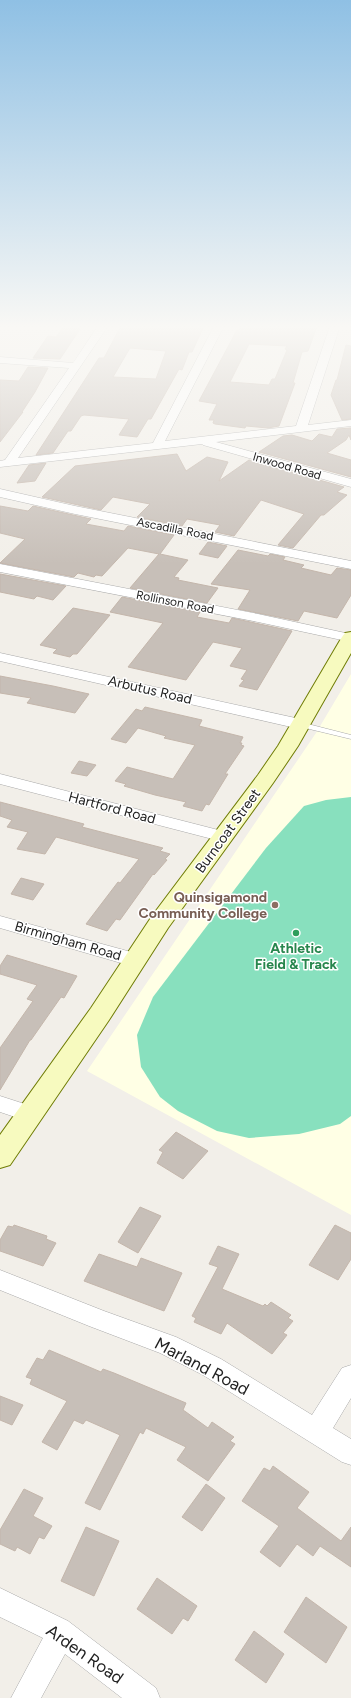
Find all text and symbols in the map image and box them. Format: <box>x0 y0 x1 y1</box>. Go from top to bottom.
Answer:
street label: Inwood Road <box>251 450 323 482</box>
street label: Ascadilla Road <box>135 515 215 543</box>
street label: Rollinson Road <box>135 588 215 616</box>
street label: Arbutus Road <box>106 672 194 708</box>
street label: Burncoat Street <box>192 786 264 876</box>
street label: Hartford Road <box>67 788 157 828</box>
place label: Quinsigamond Community College <box>139 889 267 922</box>
marker: Quinsigamond Community College <box>270 900 280 910</box>
street label: Birmingham Road <box>13 918 123 964</box>
marker: Athletic Field & Track <box>291 928 301 938</box>
place label: Athletic Field & Track <box>255 940 338 973</box>
street label: Marland Road <box>151 1333 253 1399</box>
street label: Arden Road <box>43 1620 127 1688</box>

